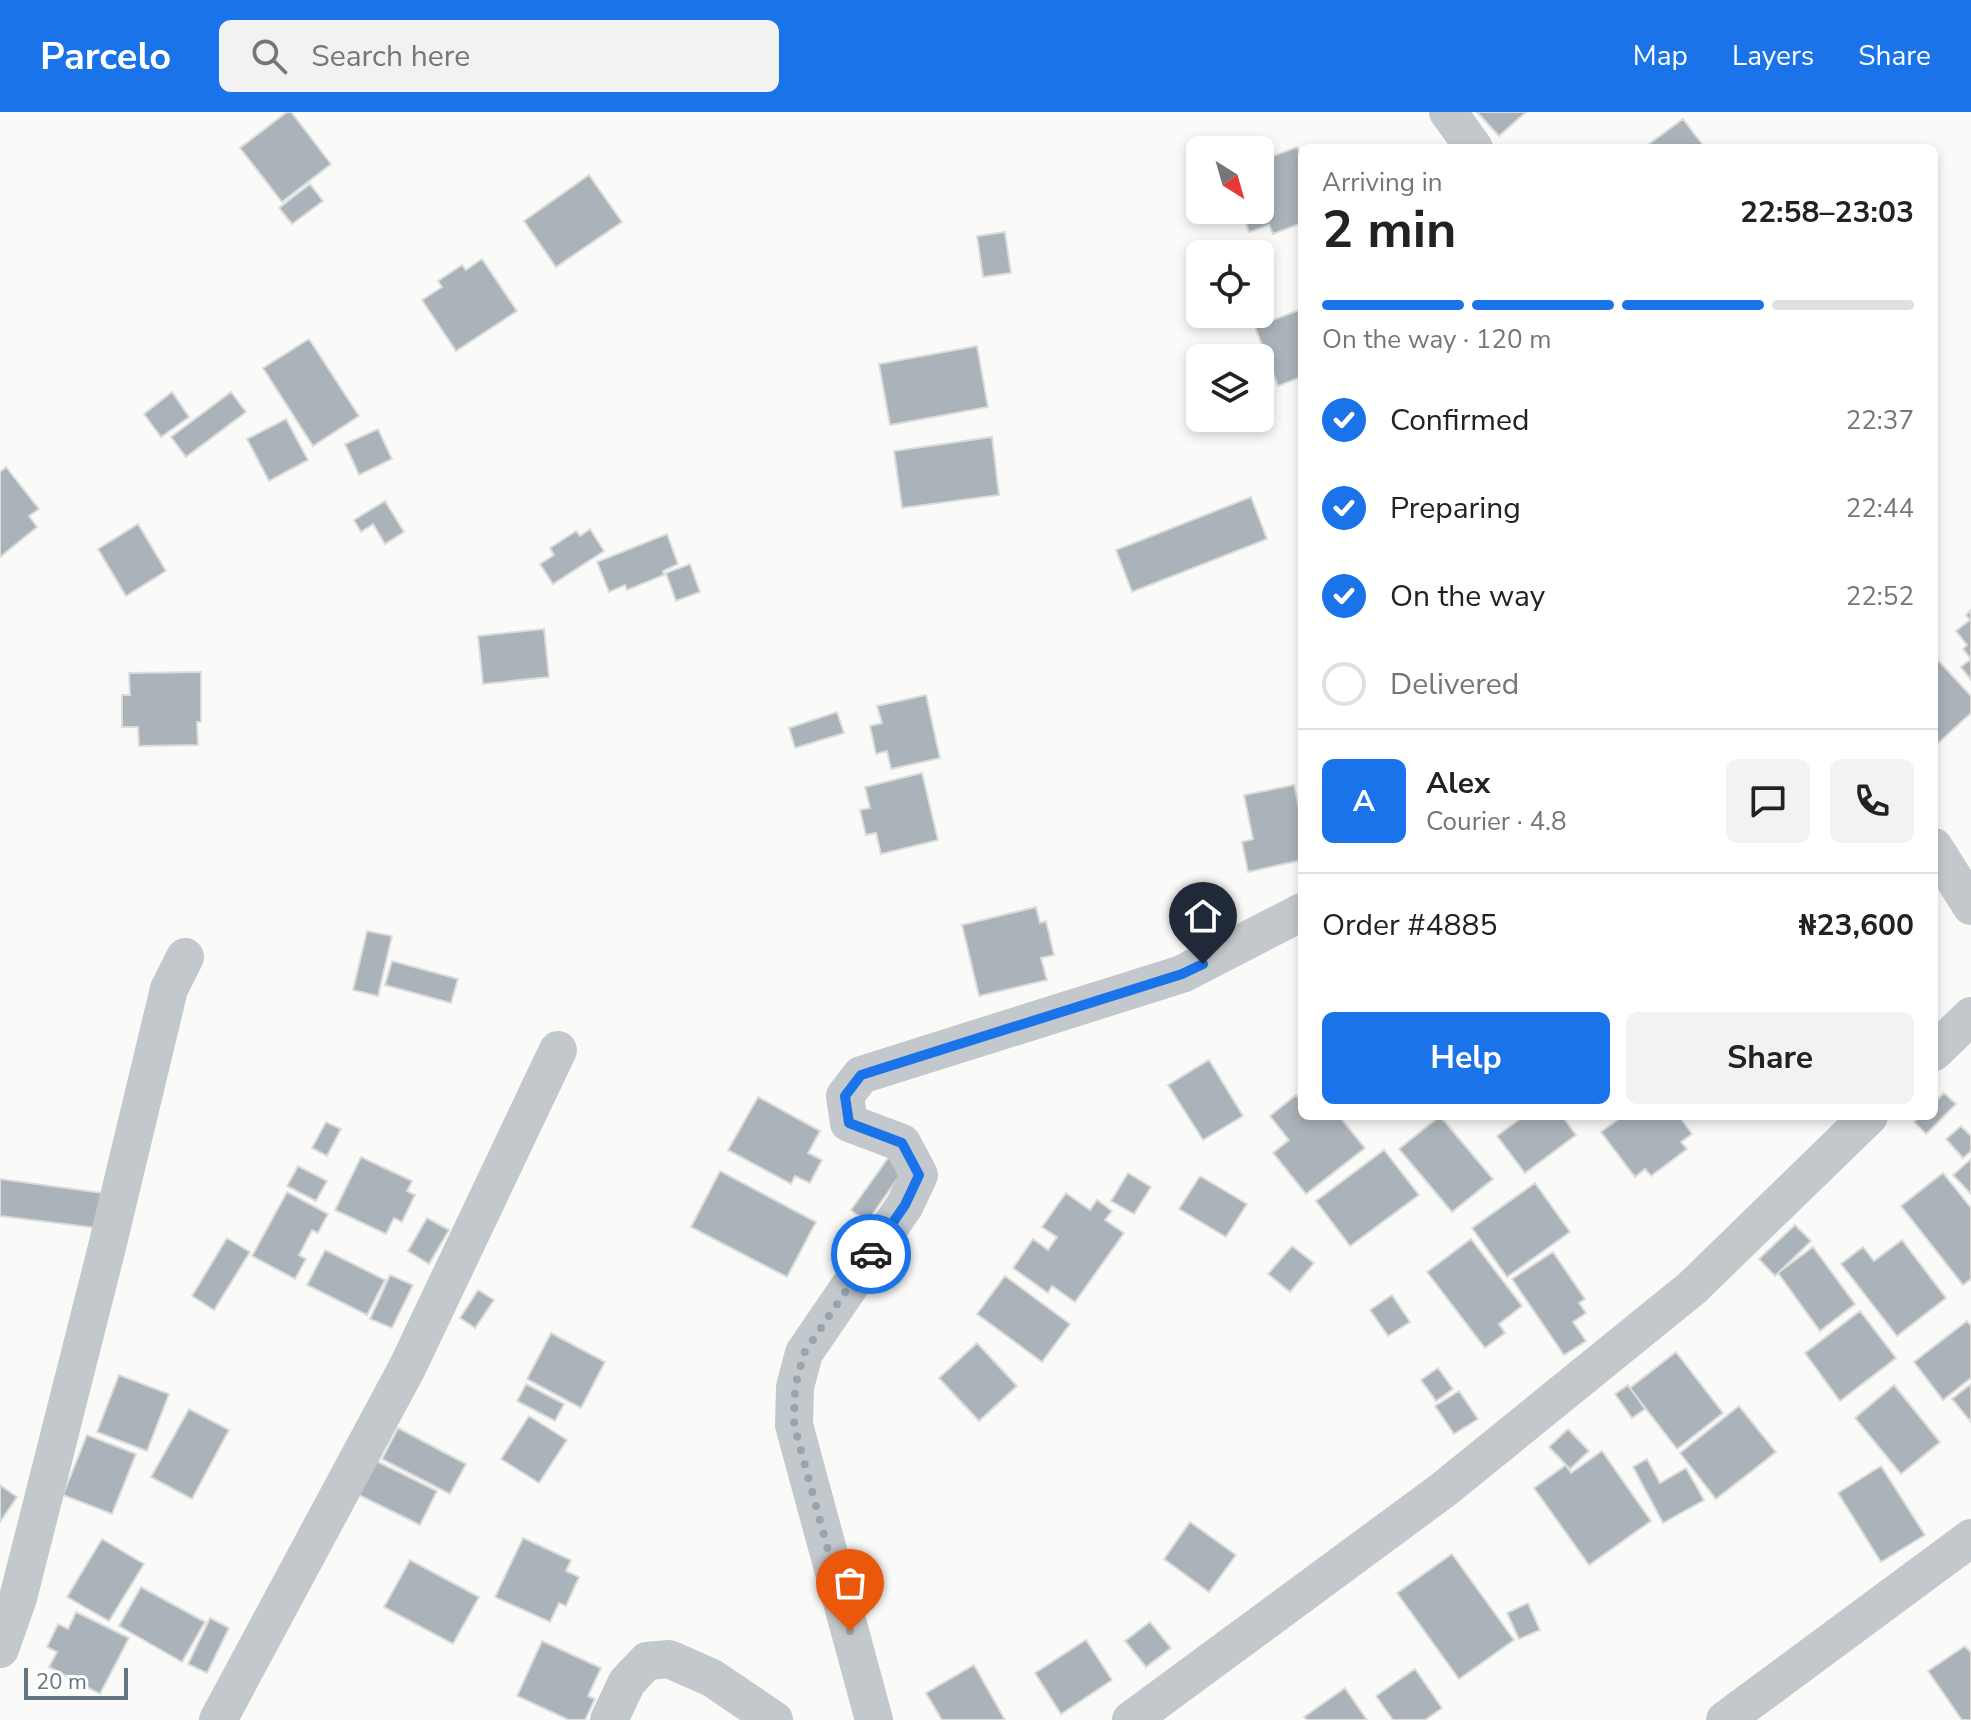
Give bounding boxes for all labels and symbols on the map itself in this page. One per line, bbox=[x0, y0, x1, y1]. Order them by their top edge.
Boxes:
north arrow bbox=[1186, 136, 1274, 224]
pin bbox=[1169, 882, 1237, 964]
courier bbox=[831, 1214, 911, 1294]
pin bbox=[816, 1549, 884, 1631]
scale bar bbox=[24, 1664, 128, 1700]

